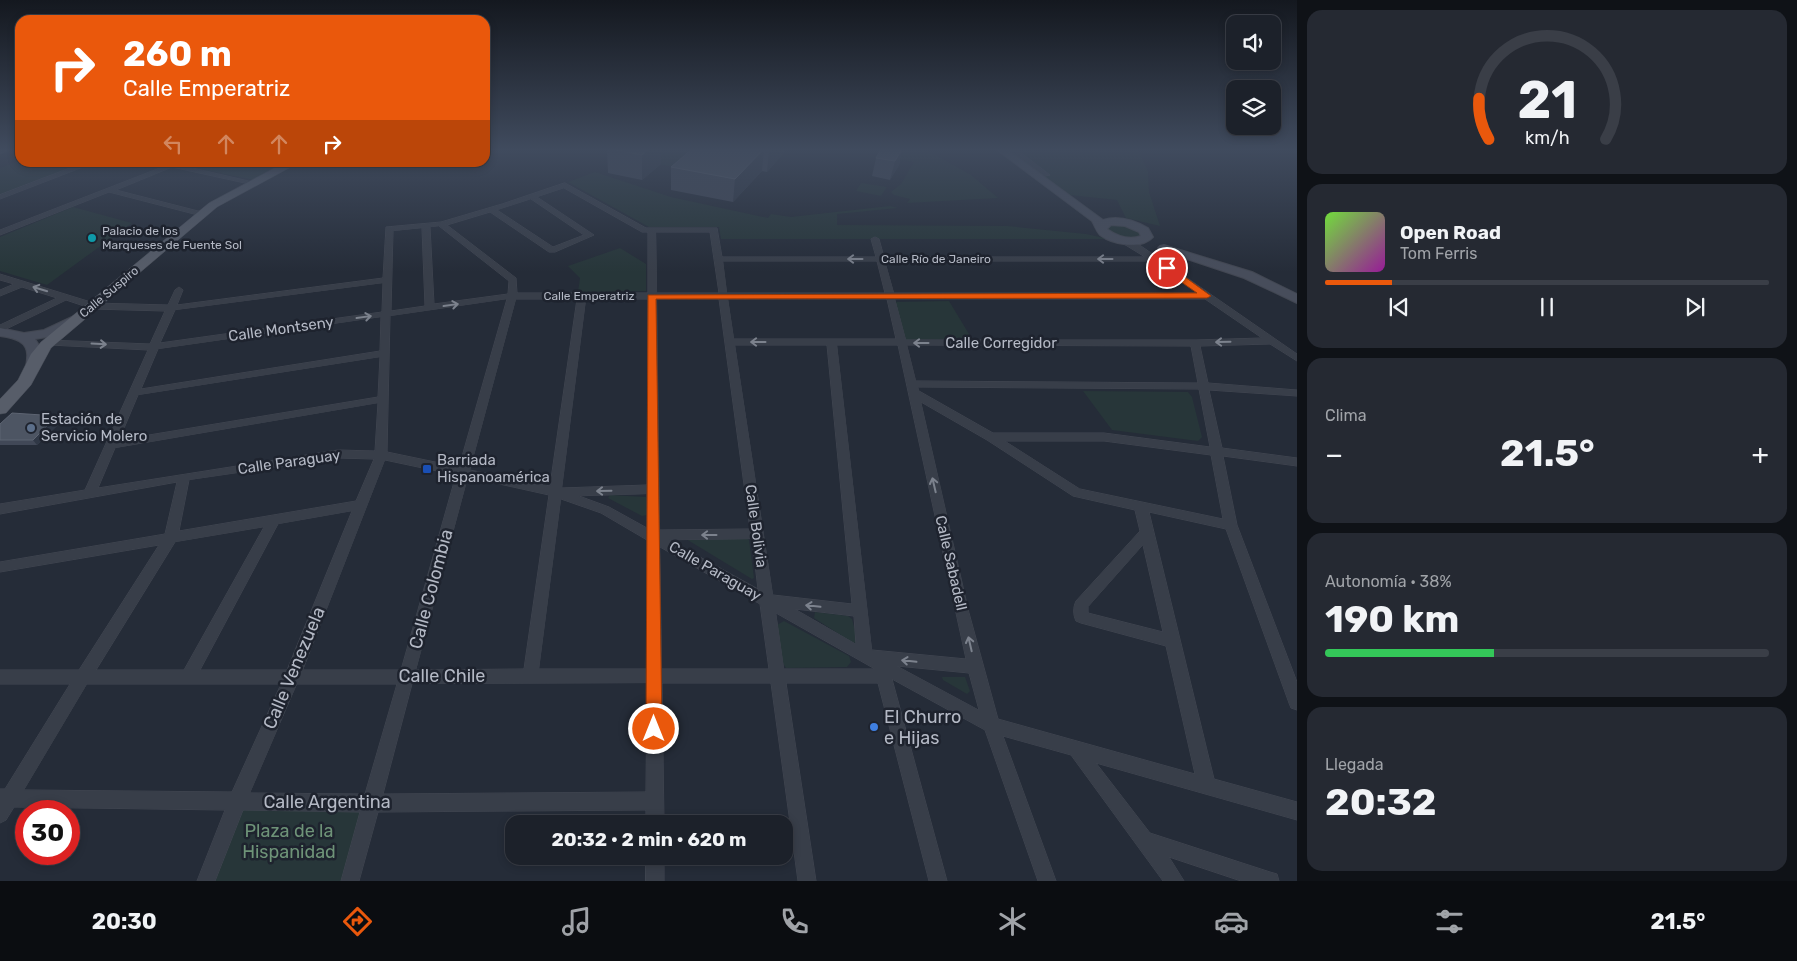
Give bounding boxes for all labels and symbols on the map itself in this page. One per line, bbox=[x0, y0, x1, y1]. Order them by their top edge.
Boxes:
place label: Palacio de los Marqueses de Fuente Sol bbox=[102, 224, 242, 252]
marker: Palacio de los Marqueses de Fuente Sol bbox=[86, 232, 98, 244]
pin bbox=[1146, 247, 1188, 289]
street label: Calle Río de Janeiro bbox=[881, 252, 991, 266]
one-way arrow bbox=[847, 254, 864, 264]
one-way arrow bbox=[1097, 254, 1114, 264]
street label: Calle Suspiro bbox=[77, 263, 141, 321]
one-way arrow bbox=[32, 284, 48, 294]
street label: Calle Emperatriz bbox=[543, 289, 635, 303]
one-way arrow bbox=[442, 300, 458, 310]
one-way arrow bbox=[356, 312, 372, 322]
street label: Calle Montseny bbox=[227, 313, 335, 345]
street label: Calle Corregidor bbox=[945, 334, 1057, 352]
one-way arrow bbox=[750, 337, 766, 347]
one-way arrow bbox=[913, 338, 929, 348]
one-way arrow bbox=[1215, 338, 1231, 347]
one-way arrow bbox=[90, 340, 106, 349]
place label: Estación de Servicio Molero bbox=[41, 410, 147, 445]
marker: Estación de Servicio Molero bbox=[25, 422, 37, 434]
street label: Calle Paraguay bbox=[236, 446, 342, 478]
place label: Barriada Hispanoamérica bbox=[437, 451, 550, 486]
marker: Barriada Hispanoamérica bbox=[421, 463, 433, 475]
one-way arrow bbox=[928, 478, 938, 494]
street label: Calle Bolivia bbox=[741, 483, 771, 569]
one-way arrow bbox=[596, 486, 612, 495]
street label: Calle Sabadell bbox=[931, 514, 971, 612]
street label: Calle Colombia bbox=[404, 527, 458, 651]
one-way arrow bbox=[701, 530, 717, 539]
street label: Calle Paraguay bbox=[666, 537, 764, 605]
one-way arrow bbox=[806, 601, 822, 611]
street label: Calle Venezuela bbox=[258, 603, 330, 733]
one-way arrow bbox=[964, 636, 974, 652]
one-way arrow bbox=[901, 656, 917, 666]
street label: Calle Chile bbox=[399, 665, 485, 687]
position arrow bbox=[627, 702, 679, 754]
place label: El Churro e Hijas bbox=[884, 706, 961, 749]
marker: El Churro e Hijas bbox=[868, 721, 880, 733]
street label: Calle Argentina bbox=[263, 791, 391, 813]
speed limit sign: 30 bbox=[15, 800, 80, 865]
park label: Plaza de la Hispanidad bbox=[242, 820, 336, 863]

